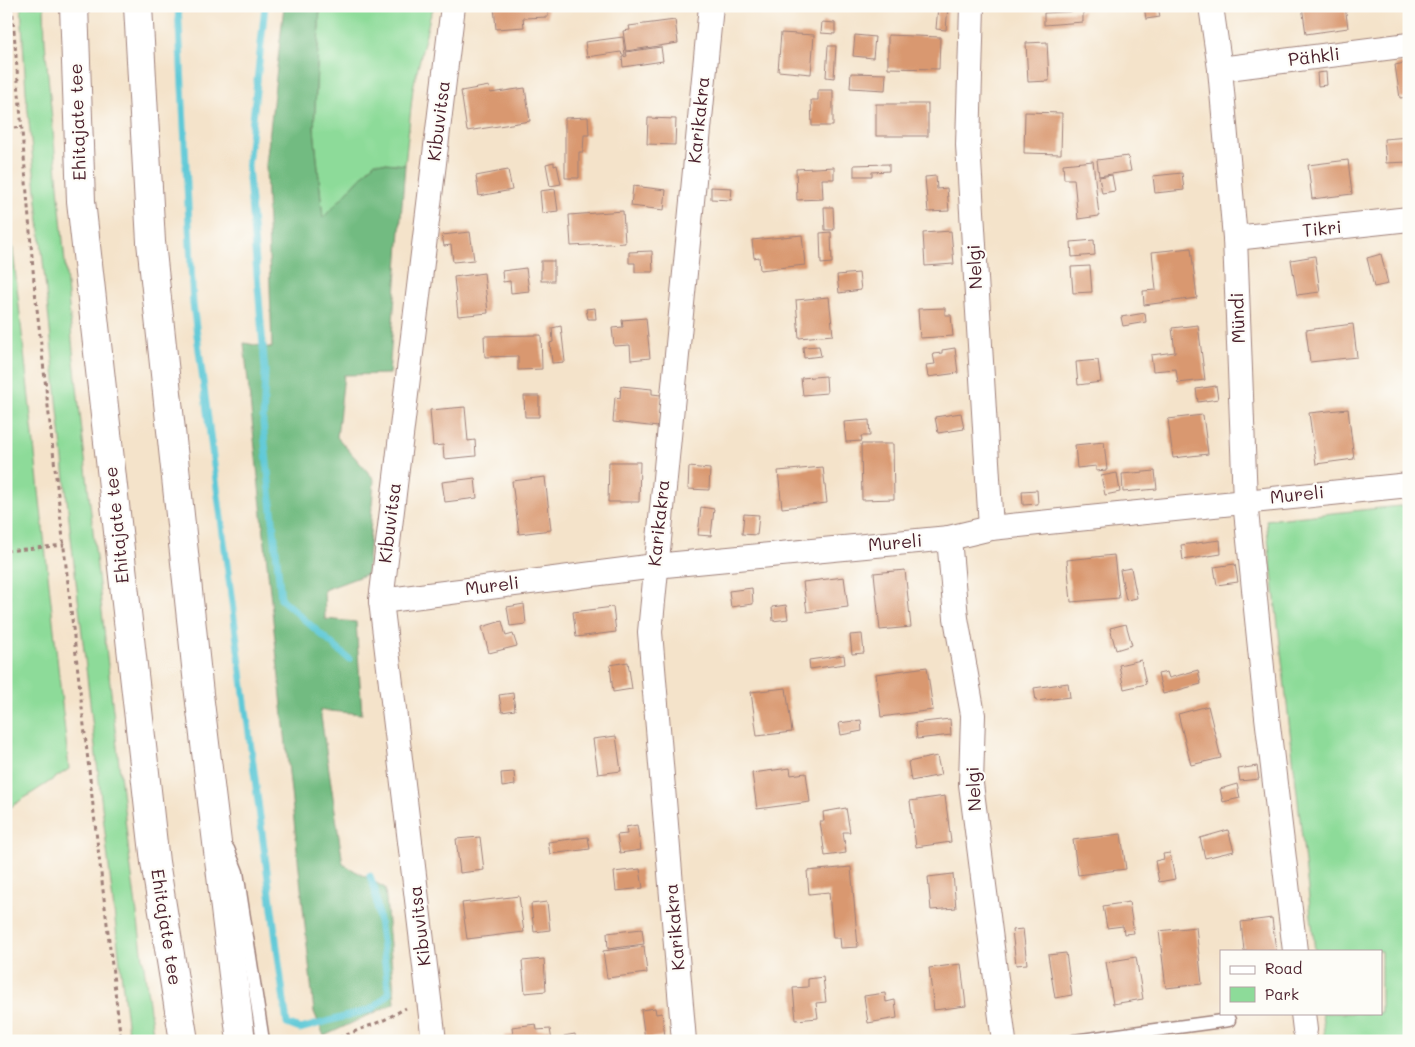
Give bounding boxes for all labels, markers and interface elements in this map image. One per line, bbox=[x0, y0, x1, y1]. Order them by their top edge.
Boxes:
street label: Pähkli bbox=[1287, 41, 1341, 71]
street label: Ehitajate tee bbox=[63, 63, 91, 181]
street label: Karikakra bbox=[682, 75, 715, 165]
street label: Kibuvitsa bbox=[421, 79, 455, 162]
street label: Tikri bbox=[1301, 214, 1343, 242]
street label: Nelgi bbox=[961, 244, 987, 290]
street label: Mündi bbox=[1224, 292, 1250, 344]
street label: Ehitajate tee bbox=[98, 465, 134, 585]
street label: Karikakra bbox=[642, 478, 675, 568]
street label: Mureli bbox=[1269, 479, 1325, 509]
street label: Kibuvitsa bbox=[372, 481, 406, 564]
street label: Mureli bbox=[867, 528, 923, 556]
street label: Mureli bbox=[463, 570, 520, 600]
street label: Nelgi bbox=[960, 766, 986, 812]
street label: Ehitajate tee bbox=[146, 867, 188, 987]
street label: Karikakra bbox=[658, 883, 690, 972]
street label: Kibuvitsa bbox=[402, 885, 436, 968]
legend bbox=[1220, 950, 1382, 1014]
text: Road bbox=[1265, 958, 1302, 978]
text: Park bbox=[1265, 984, 1299, 1004]

